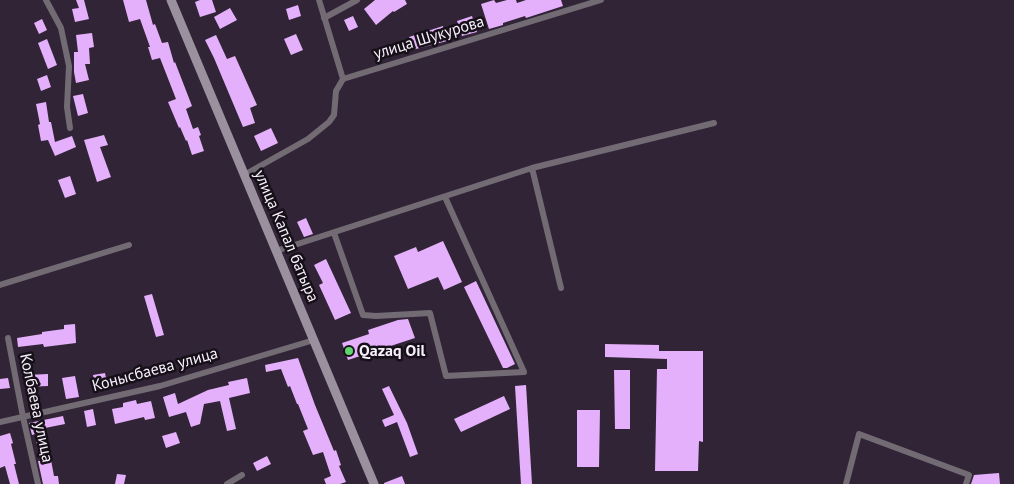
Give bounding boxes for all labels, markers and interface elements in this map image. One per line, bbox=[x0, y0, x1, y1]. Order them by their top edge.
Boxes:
street label: улица Шукурова bbox=[371, 12, 487, 64]
street label: улица Капал батыра bbox=[250, 167, 322, 305]
place label: Qazaq Oil bbox=[359, 341, 425, 361]
street label: Конысбаева улица bbox=[90, 344, 220, 396]
marker: Qazaq Oil bbox=[343, 345, 355, 357]
street label: Колбаева улица bbox=[15, 352, 57, 464]

